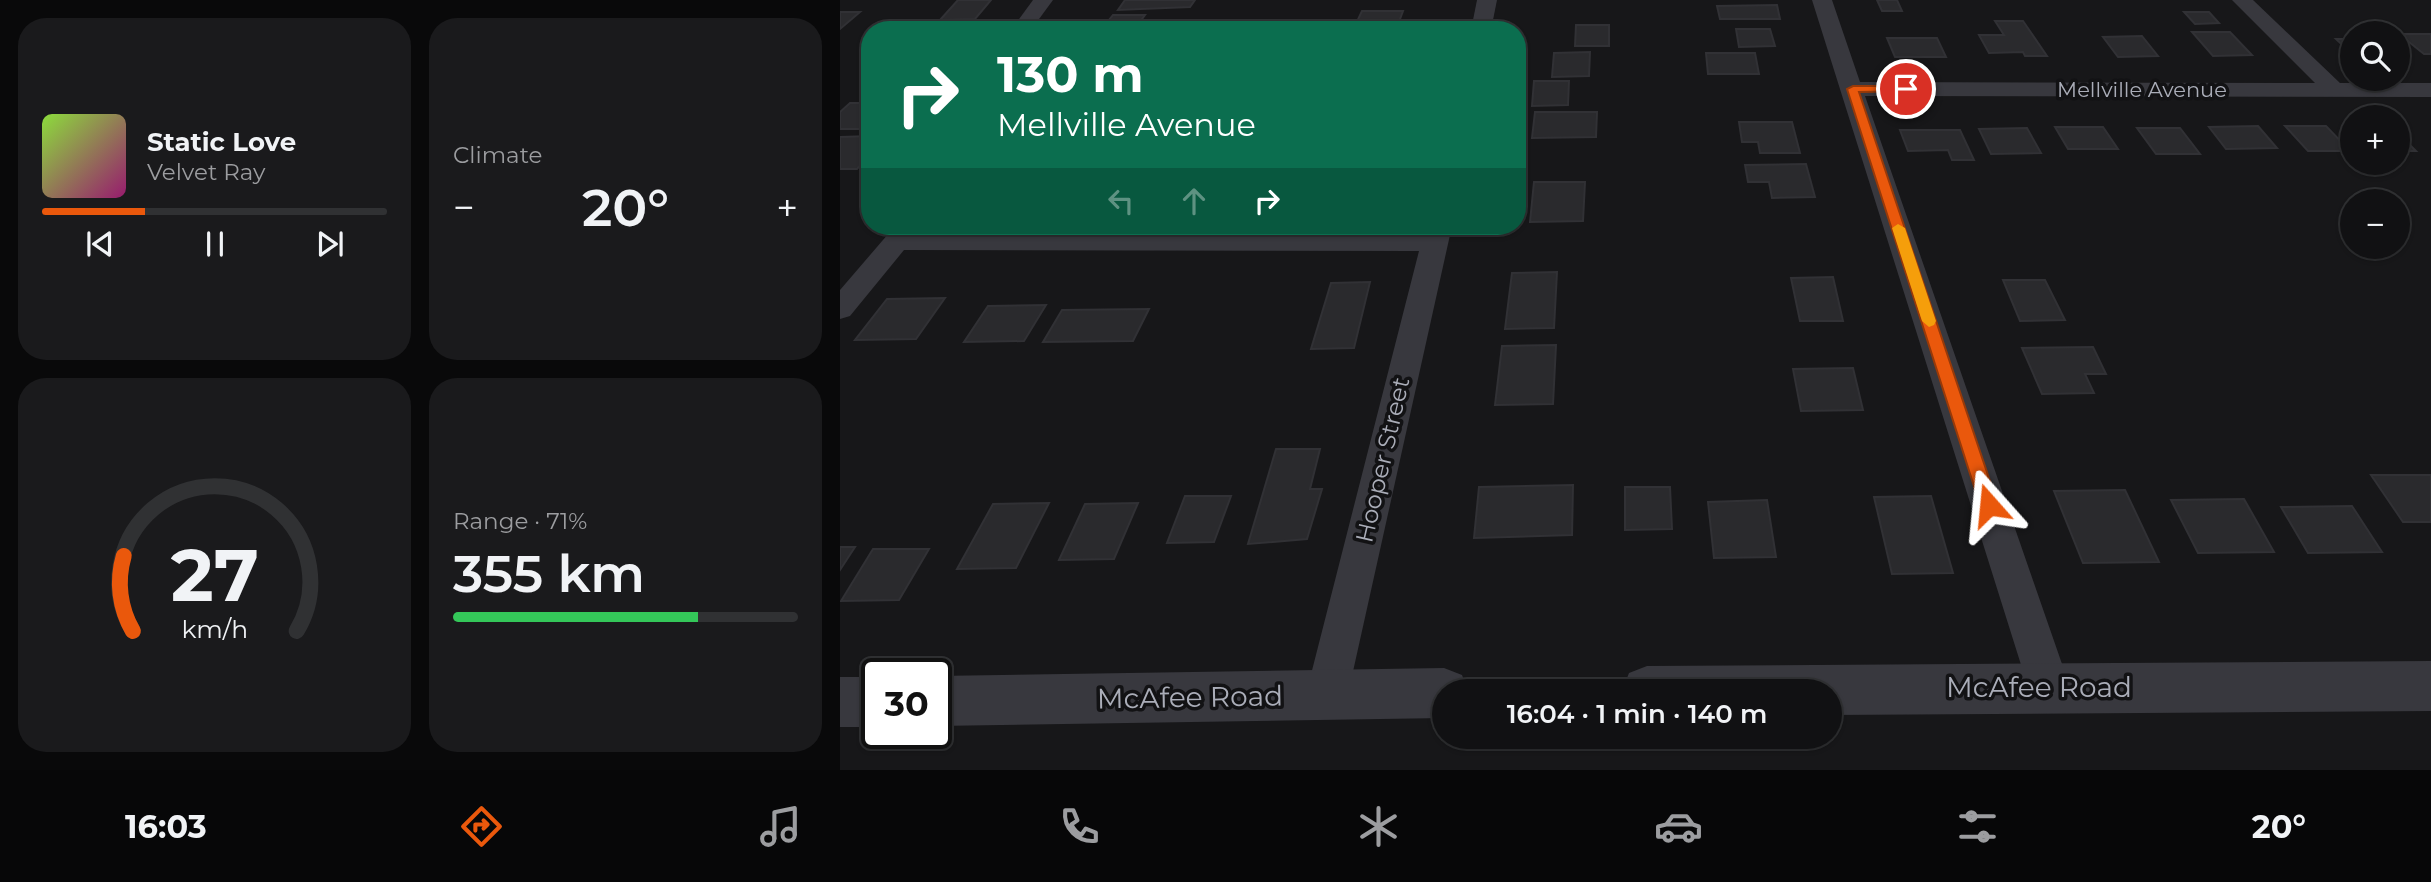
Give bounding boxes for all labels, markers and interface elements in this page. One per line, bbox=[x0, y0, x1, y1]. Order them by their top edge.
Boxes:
map controls bbox=[2340, 21, 2410, 259]
button: search bbox=[2340, 21, 2410, 91]
text: 130 m bbox=[997, 45, 1144, 104]
icon: right bbox=[882, 49, 973, 140]
pin bbox=[1876, 59, 1936, 119]
icon: arrive bbox=[1887, 70, 1925, 108]
street label: Mellville Avenue bbox=[2057, 77, 2227, 102]
text: Mellville Avenue bbox=[997, 105, 1256, 144]
button: + bbox=[2340, 105, 2410, 175]
text: Static Love bbox=[147, 126, 296, 158]
text: Climate bbox=[453, 141, 542, 169]
text: Velvet Ray bbox=[147, 158, 265, 186]
text: 20° bbox=[582, 176, 669, 239]
icon: left bbox=[1102, 182, 1140, 220]
icon: ahead bbox=[1175, 182, 1213, 220]
icon: right bbox=[1248, 182, 1286, 220]
text: − bbox=[453, 184, 475, 231]
text: + bbox=[776, 184, 798, 231]
button: − bbox=[2340, 189, 2410, 259]
icon: previous bbox=[81, 225, 119, 263]
icon: pause bbox=[196, 225, 234, 263]
icon: next bbox=[311, 225, 349, 263]
street label: Hooper Street bbox=[1349, 374, 1416, 545]
position arrow bbox=[1952, 468, 2026, 542]
text: Range · 71% bbox=[453, 507, 587, 535]
text: 27 bbox=[170, 531, 259, 619]
text: 355 km bbox=[453, 542, 645, 605]
text: km/h bbox=[181, 614, 248, 644]
speed limit sign: 30 bbox=[861, 658, 952, 749]
street label: McAfee Road bbox=[1946, 670, 2132, 704]
street label: McAfee Road bbox=[1097, 678, 1283, 716]
text: 16:04 · 1 min · 140 m bbox=[1507, 698, 1767, 730]
icon: directions bbox=[457, 802, 506, 851]
icon: music bbox=[756, 802, 805, 851]
icon: phone bbox=[1055, 802, 1104, 851]
icon: climate bbox=[1354, 802, 1403, 851]
icon: car bbox=[1654, 802, 1703, 851]
icon: filters bbox=[1953, 802, 2002, 851]
text: 16:03 bbox=[125, 807, 207, 846]
text: 20° bbox=[2252, 807, 2306, 846]

